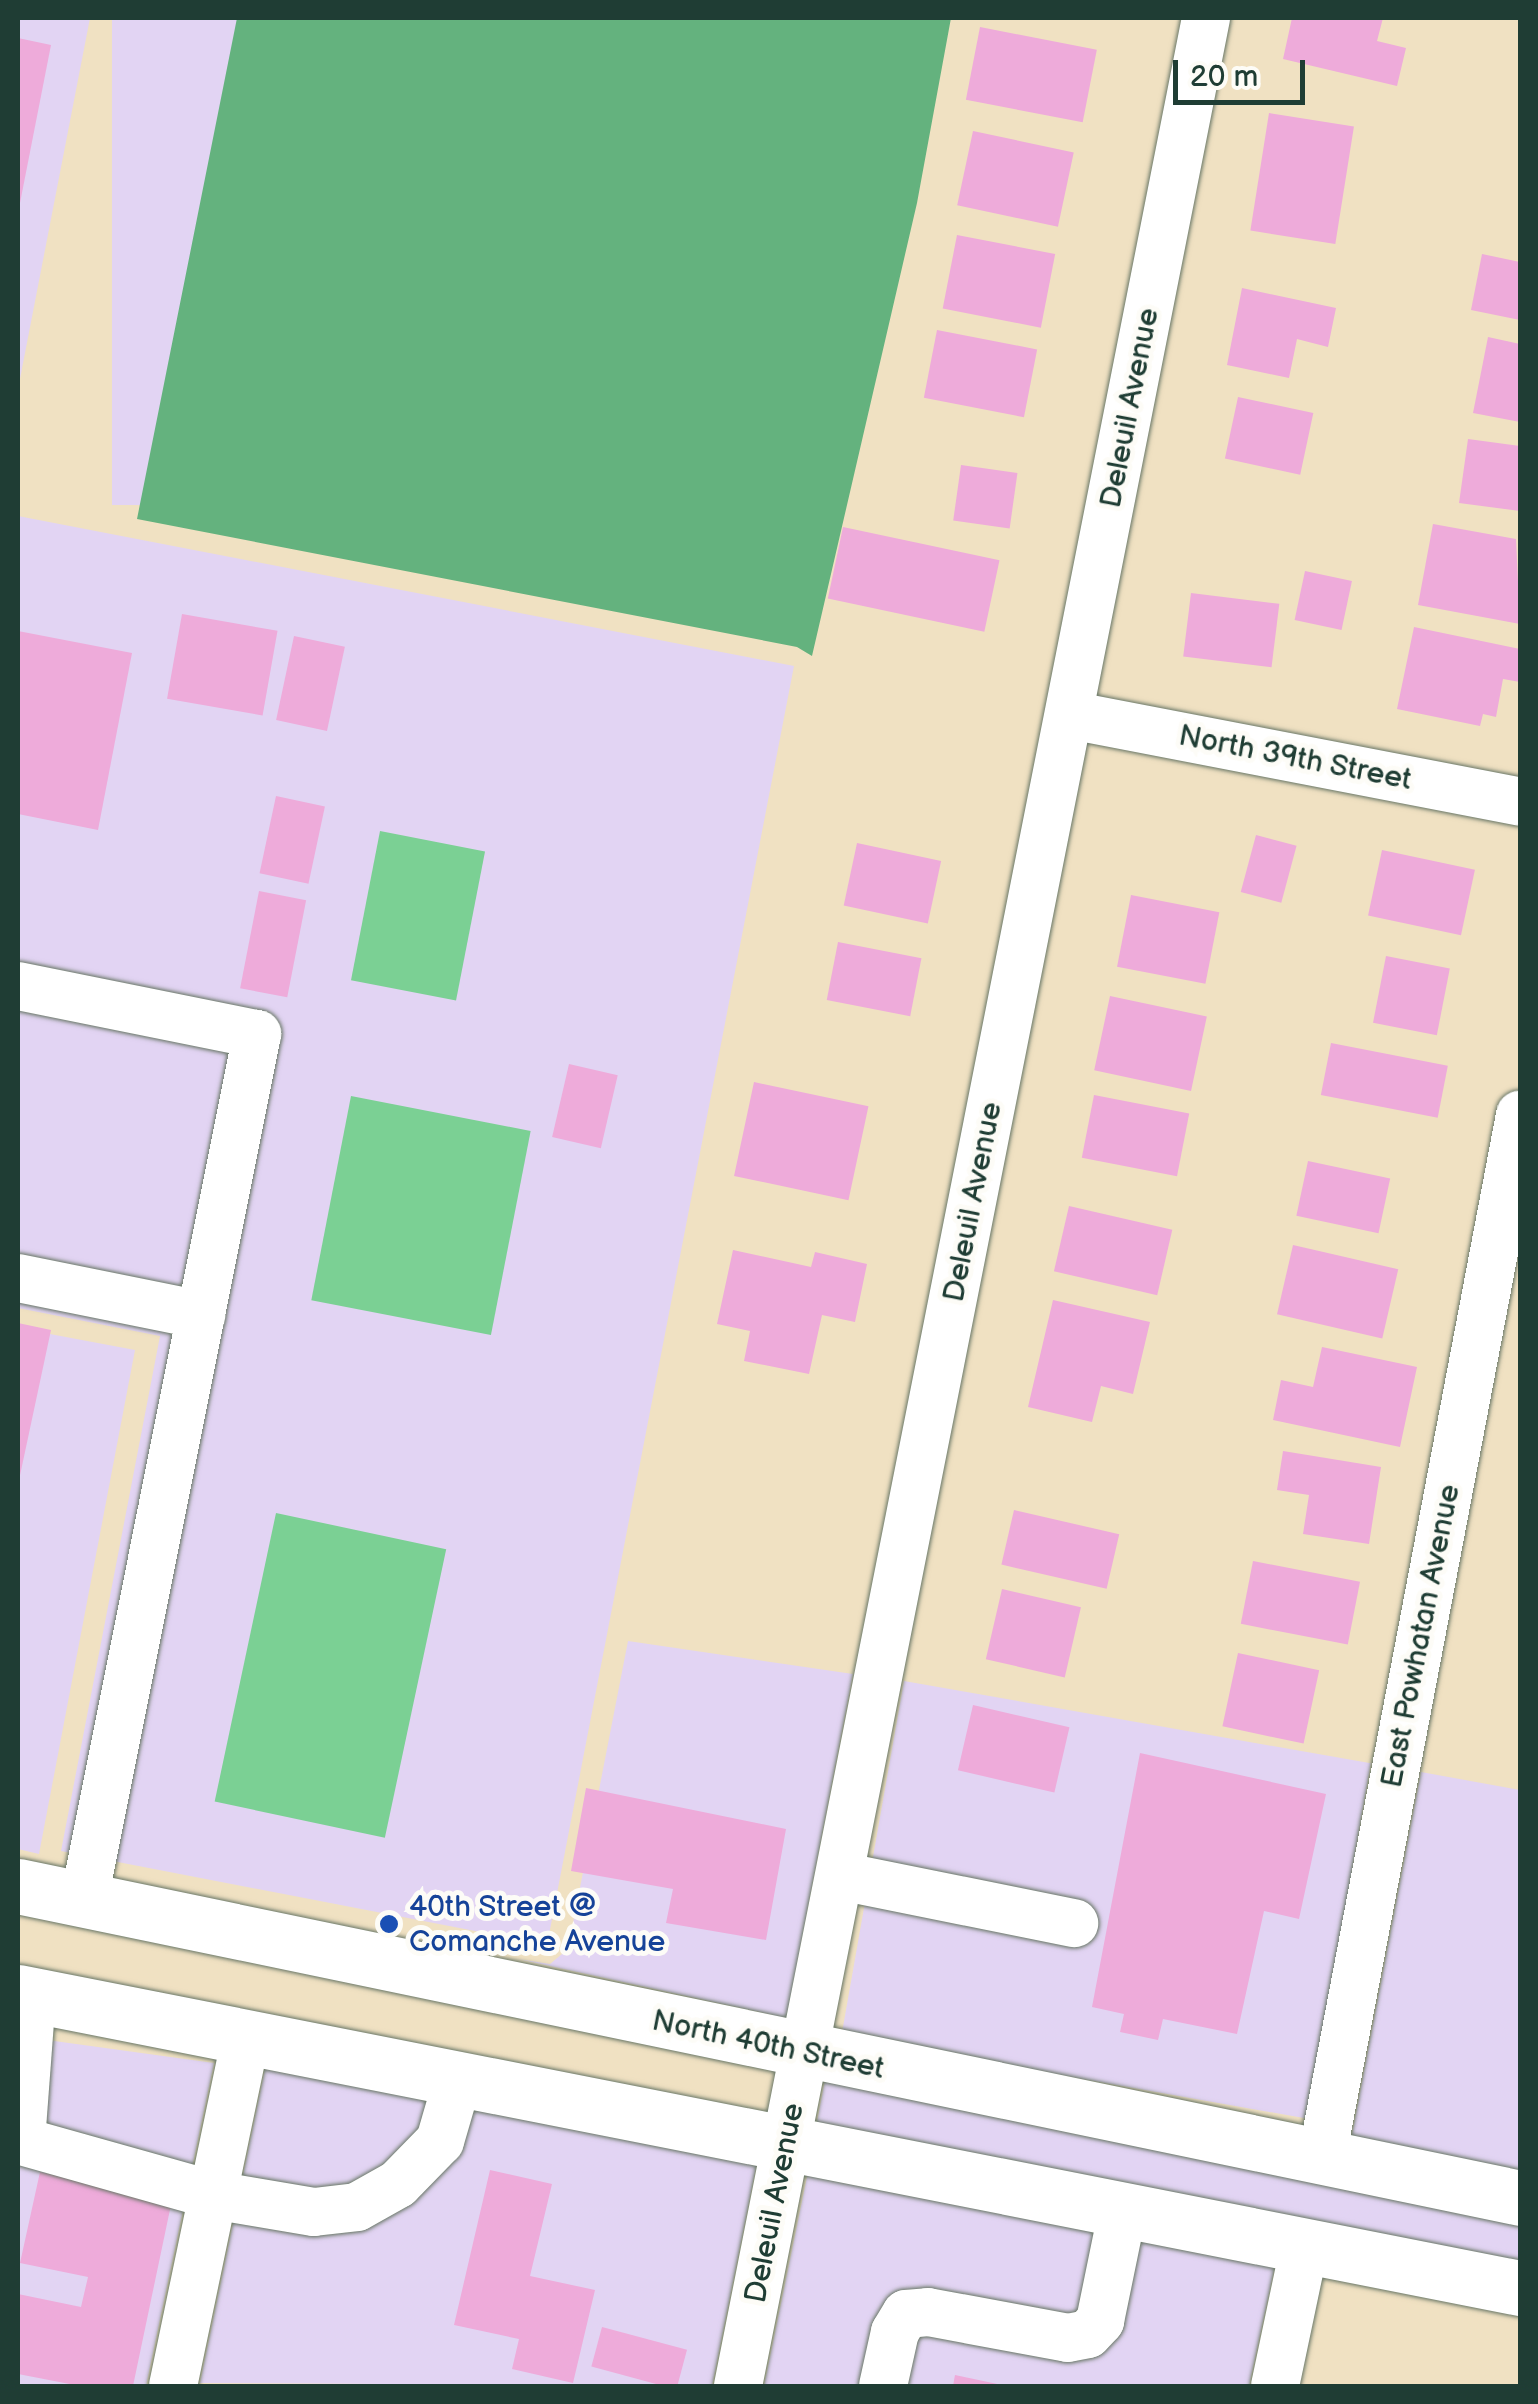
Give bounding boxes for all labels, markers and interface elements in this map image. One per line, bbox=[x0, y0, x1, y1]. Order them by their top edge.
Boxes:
scale bar bbox=[1178, 40, 1310, 102]
text: 20 m bbox=[1190, 59, 1258, 95]
street label: Deleuil Avenue bbox=[1093, 305, 1167, 511]
street label: North 39th Street bbox=[1175, 718, 1415, 798]
street label: Deleuil Avenue bbox=[936, 1099, 1010, 1305]
street label: East Powhatan Avenue bbox=[1374, 1481, 1468, 1791]
place label: 40th Street @ Comanche Avenue bbox=[409, 1889, 665, 1960]
marker: 40th Street @ Comanche Avenue bbox=[378, 1913, 400, 1935]
street label: North 40th Street bbox=[648, 2003, 888, 2087]
street label: Deleuil Avenue bbox=[738, 2100, 812, 2306]

